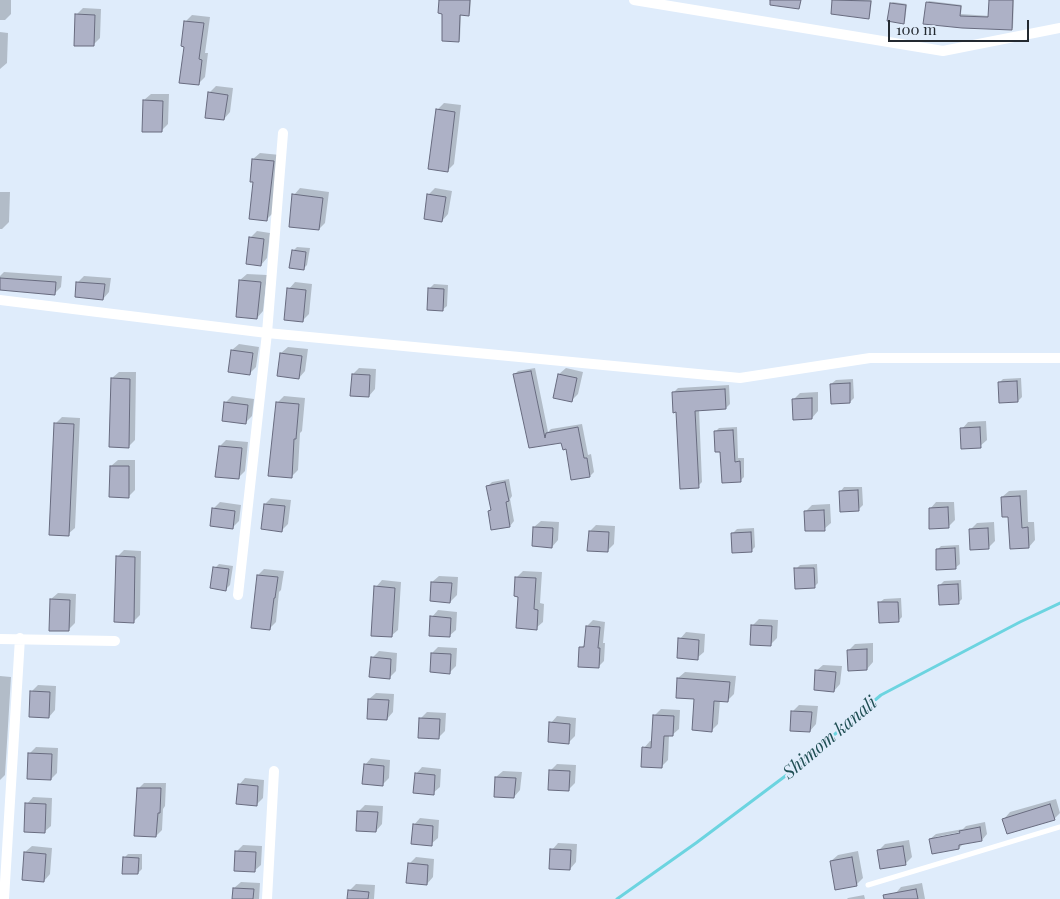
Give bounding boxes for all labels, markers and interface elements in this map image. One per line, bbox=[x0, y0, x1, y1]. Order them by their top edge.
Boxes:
scale bar bbox=[890, 10, 1031, 42]
text: 100 m bbox=[896, 19, 937, 39]
water label: Shimom kanali bbox=[778, 692, 882, 784]

